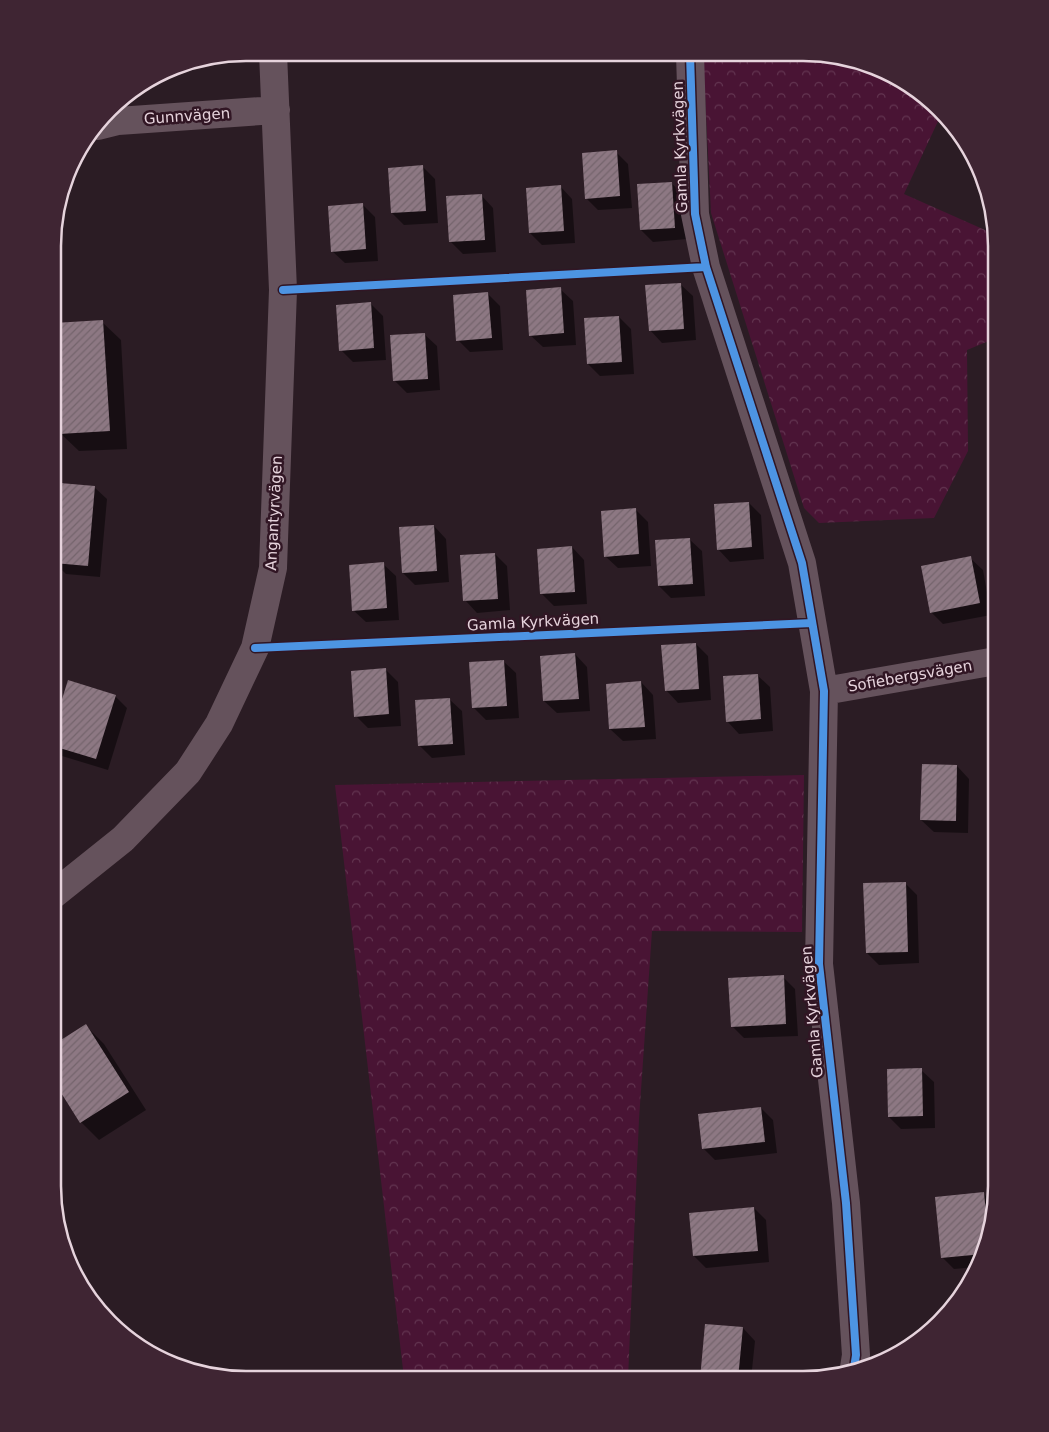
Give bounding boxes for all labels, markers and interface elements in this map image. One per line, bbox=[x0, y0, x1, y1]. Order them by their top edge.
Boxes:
street label: Gamla Kyrkvägen bbox=[669, 81, 691, 213]
street label: Gunnvägen bbox=[143, 104, 231, 128]
street label: Angantyrvägen bbox=[262, 455, 286, 571]
street label: Gamla Kyrkvägen bbox=[466, 610, 600, 634]
street label: Sofiebergsvägen bbox=[847, 656, 973, 696]
street label: Gamla Kyrkvägen bbox=[797, 945, 827, 1079]

